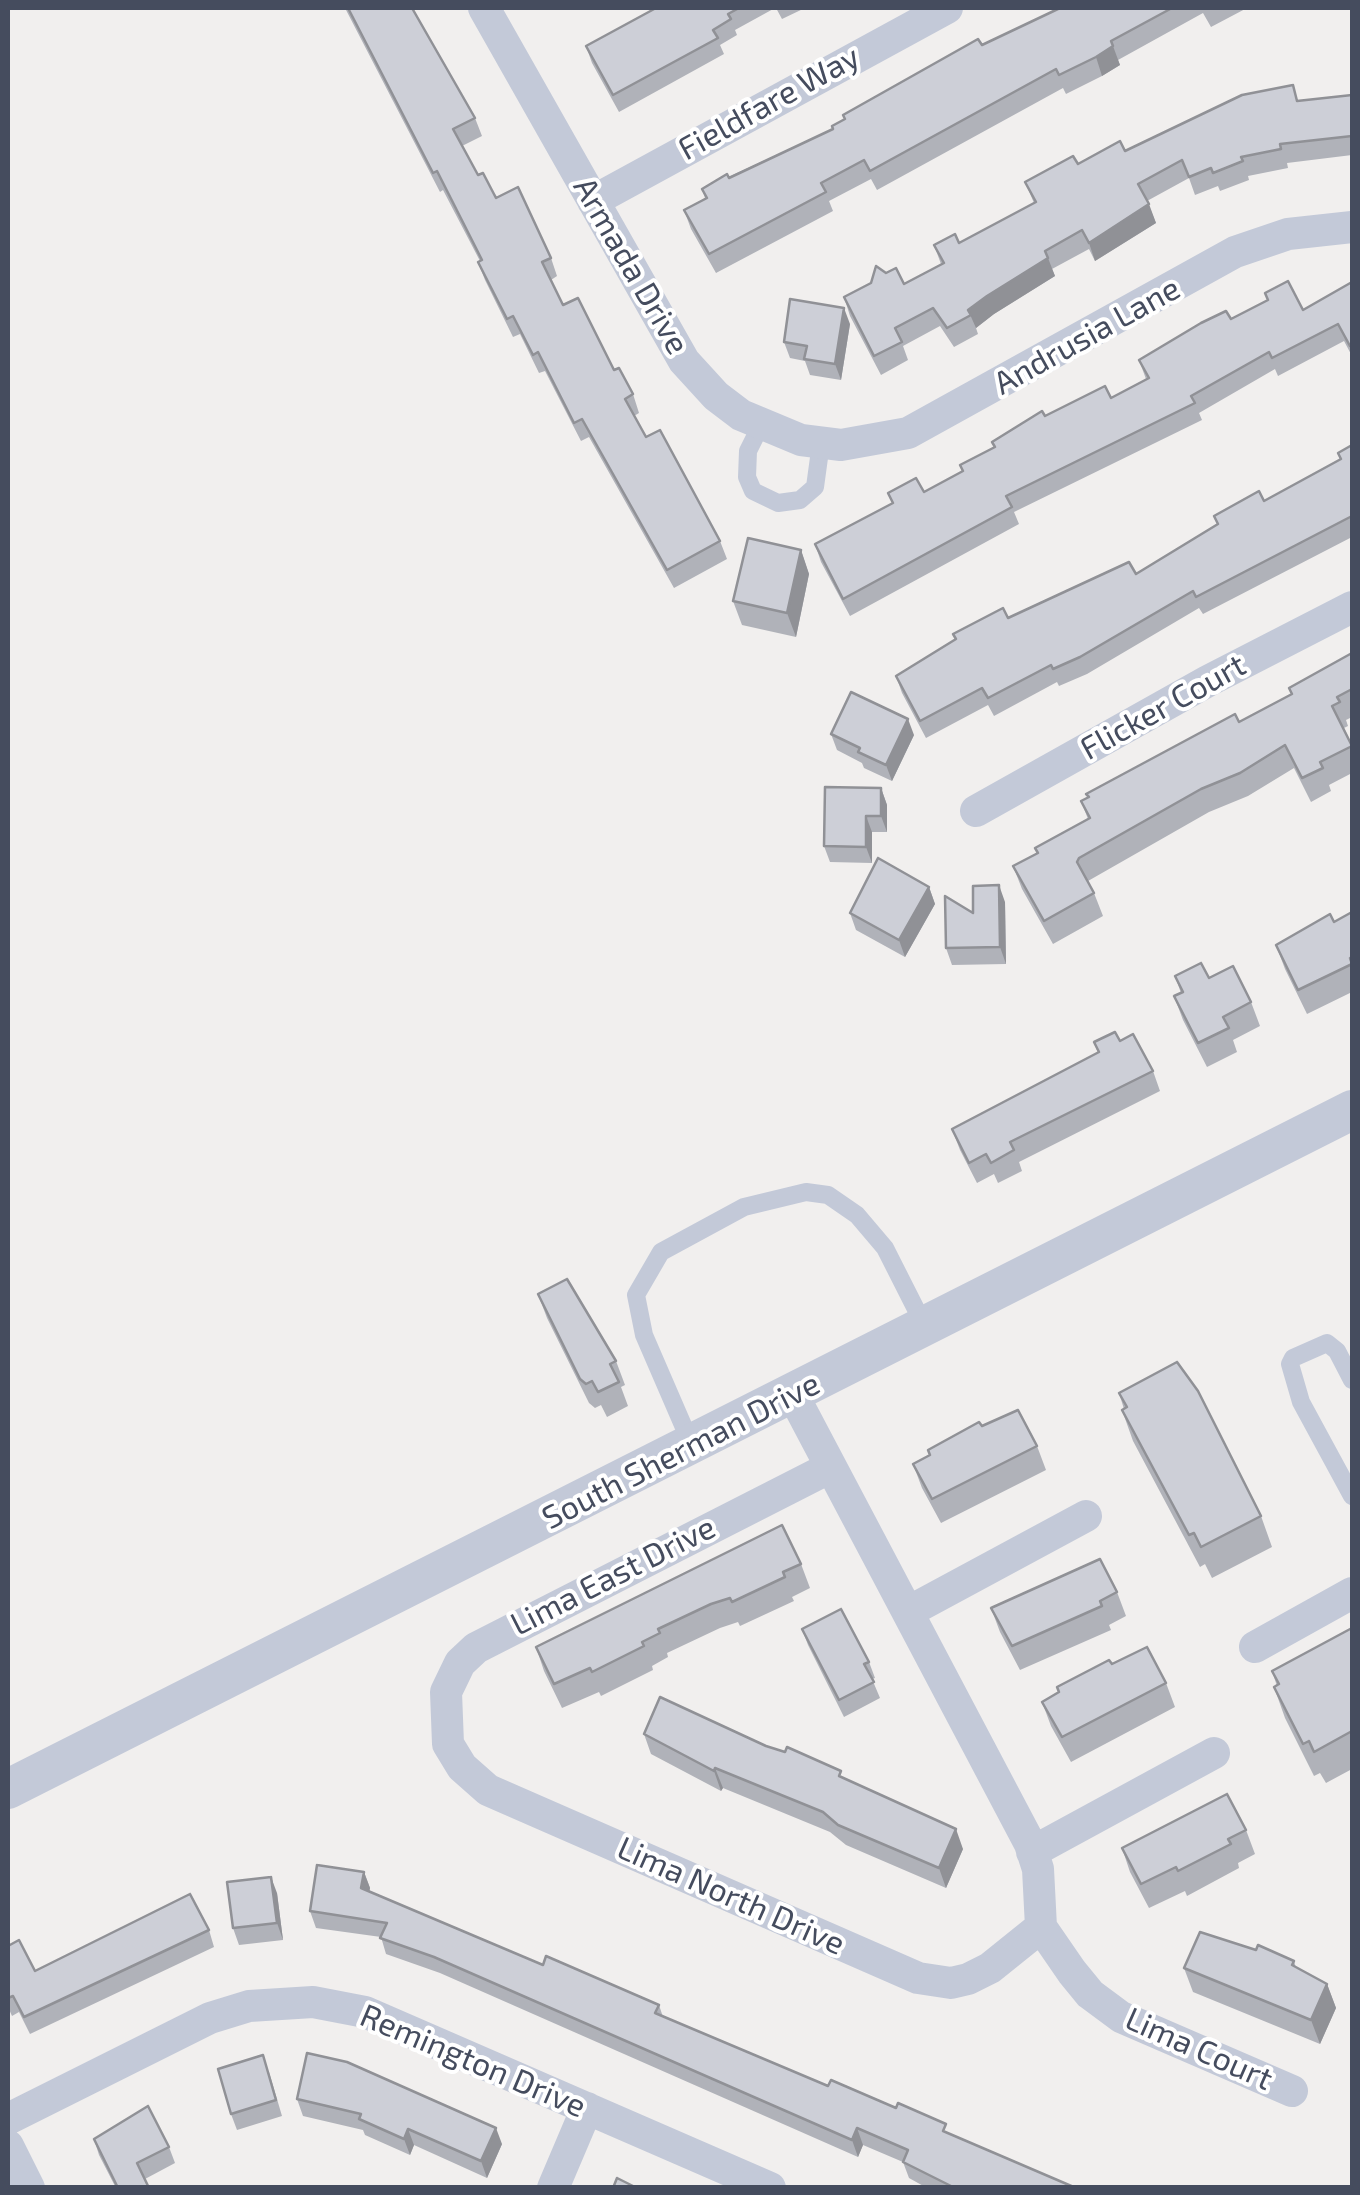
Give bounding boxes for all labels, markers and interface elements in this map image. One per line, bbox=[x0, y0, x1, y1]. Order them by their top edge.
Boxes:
street label: Fieldfare Way bbox=[672, 37, 866, 169]
street label: Armada Drive bbox=[565, 171, 697, 361]
street label: Andrusia Lane bbox=[987, 269, 1187, 403]
street label: Flicker Court bbox=[1074, 646, 1252, 768]
street label: South Sherman Drive bbox=[536, 1364, 826, 1538]
street label: Lima East Drive bbox=[504, 1508, 722, 1644]
street label: Lima North Drive bbox=[611, 1829, 851, 1963]
street label: Remington Drive bbox=[354, 1996, 592, 2126]
street label: Lima Court bbox=[1120, 2000, 1278, 2098]

